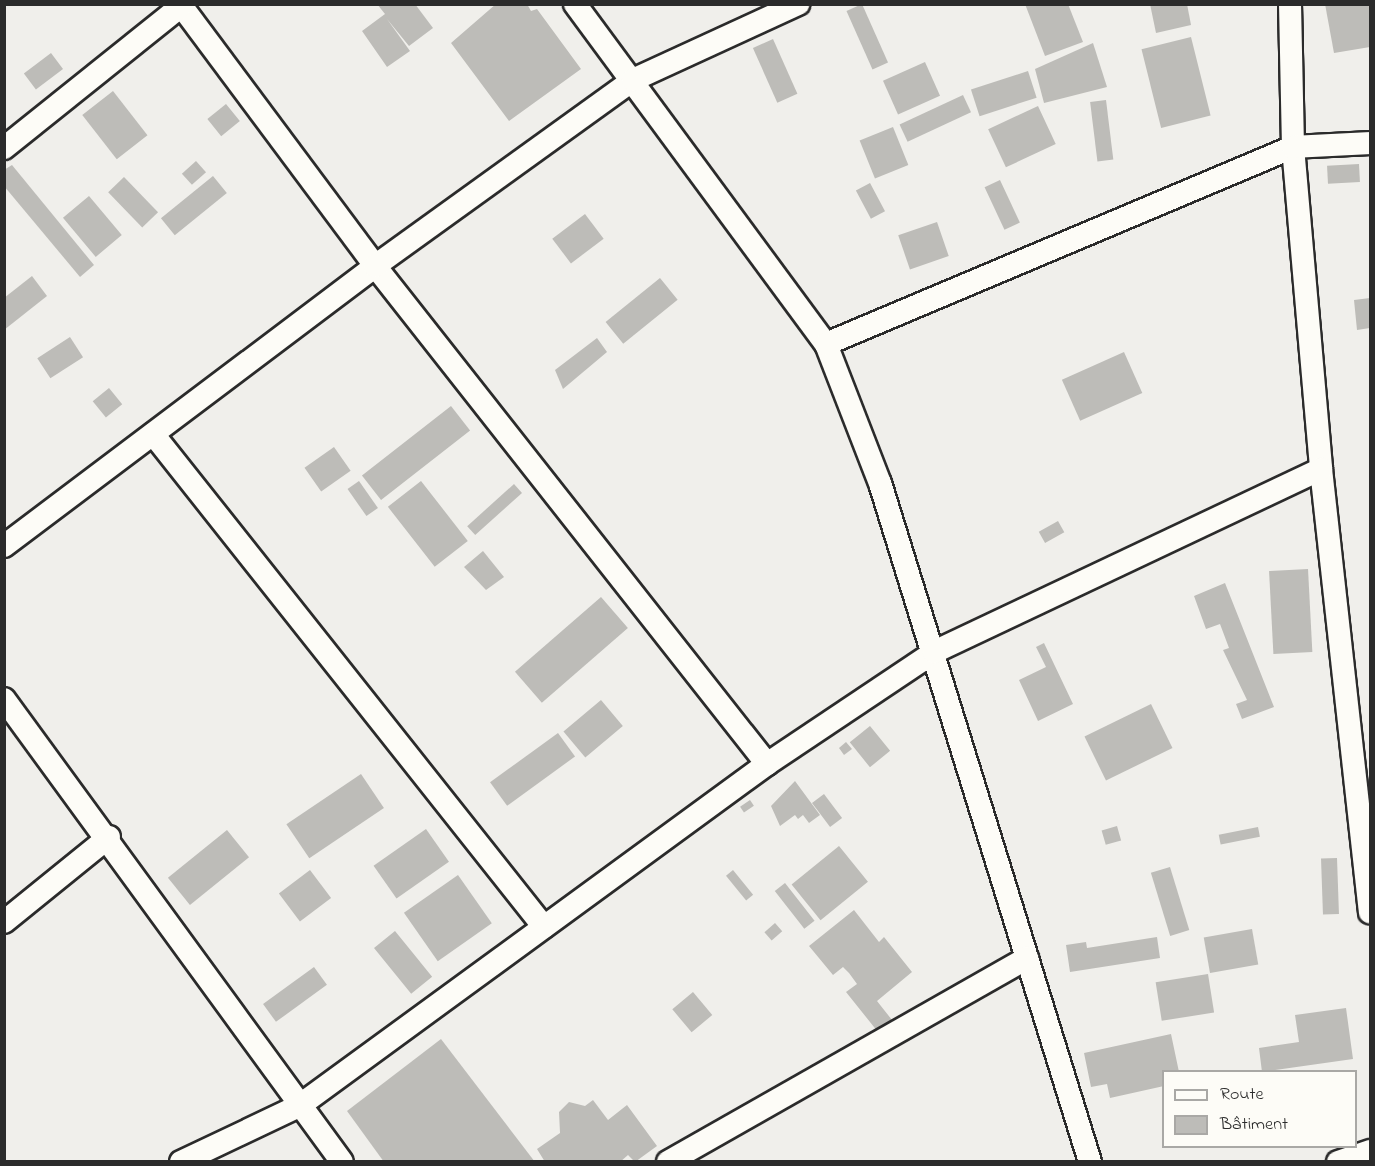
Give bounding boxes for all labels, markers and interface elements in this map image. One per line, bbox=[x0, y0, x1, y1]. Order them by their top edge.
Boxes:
legend bbox=[1162, 1070, 1357, 1148]
text: Route bbox=[1220, 1082, 1264, 1108]
text: Bâtiment bbox=[1220, 1112, 1288, 1138]

